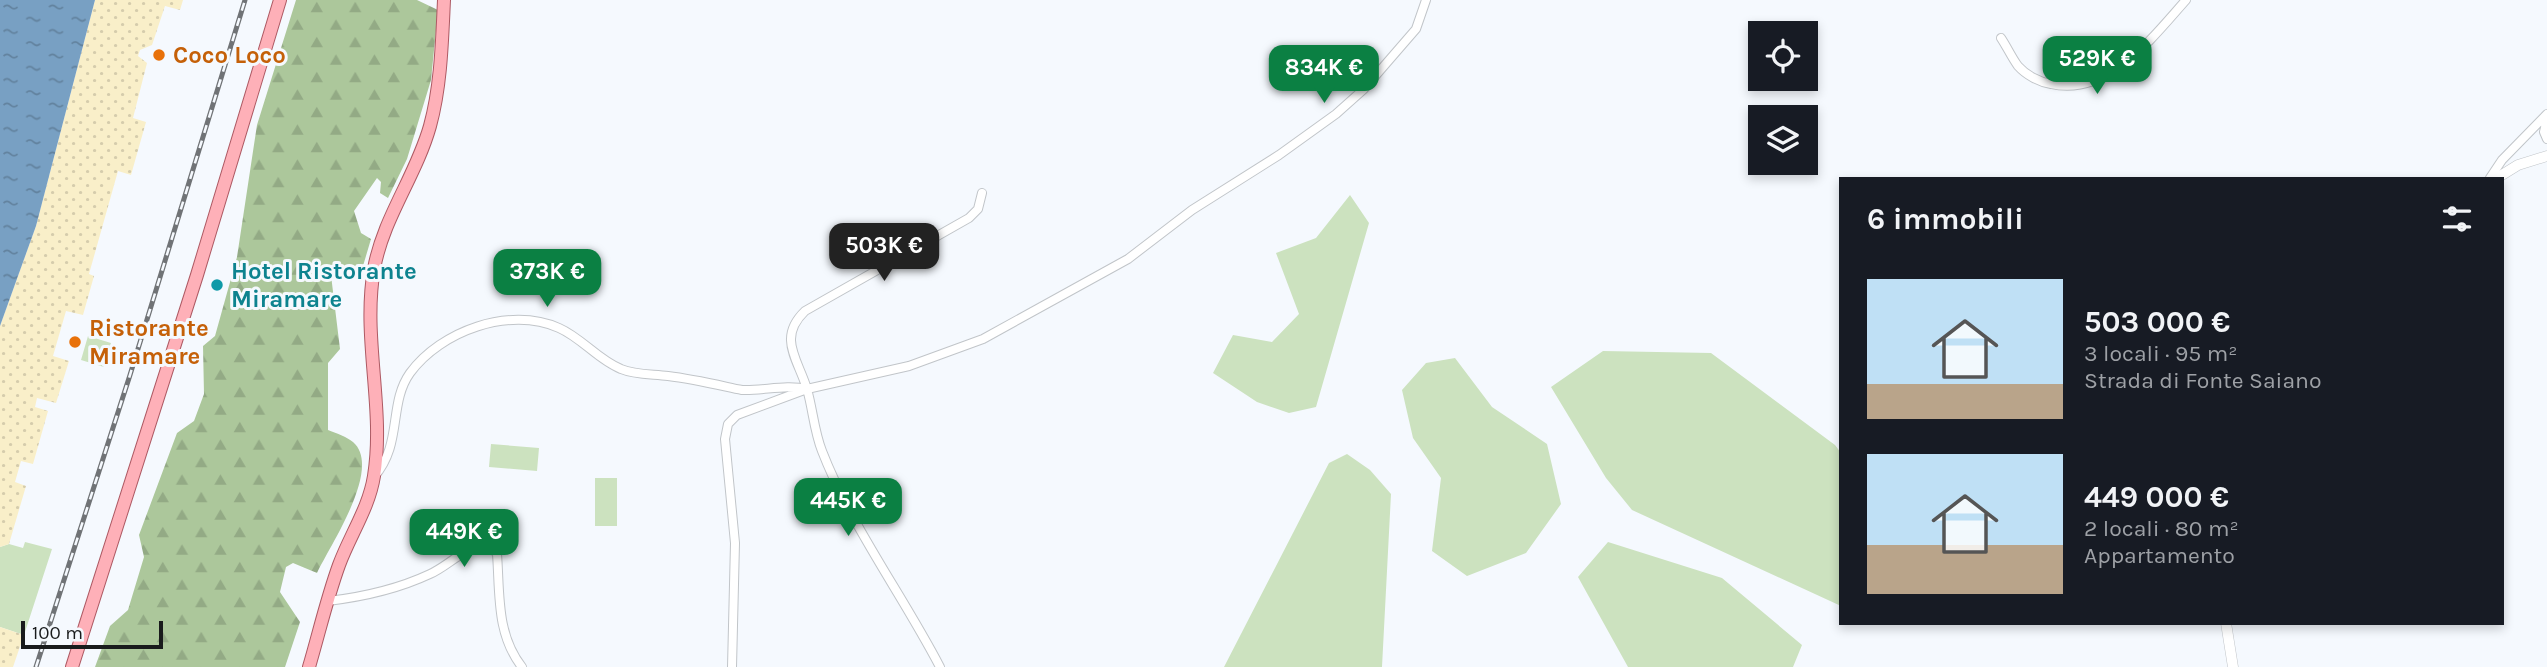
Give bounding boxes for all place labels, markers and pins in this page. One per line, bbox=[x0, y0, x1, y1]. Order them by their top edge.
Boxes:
pin: 529K € bbox=[2040, 36, 2154, 96]
place label: Coco Loco bbox=[173, 41, 286, 69]
pin: 834K € bbox=[1267, 46, 1381, 105]
marker: Coco Loco bbox=[151, 47, 167, 63]
pin: 503K € bbox=[827, 224, 941, 283]
pin: 373K € bbox=[490, 250, 604, 309]
place label: Hotel Ristorante Miramare bbox=[231, 257, 417, 313]
marker: Hotel Ristorante Miramare bbox=[209, 277, 225, 293]
place label: Ristorante Miramare bbox=[89, 314, 209, 370]
marker: Ristorante Miramare bbox=[67, 334, 83, 350]
pin: 445K € bbox=[791, 478, 905, 538]
pin: 449K € bbox=[407, 510, 521, 569]

